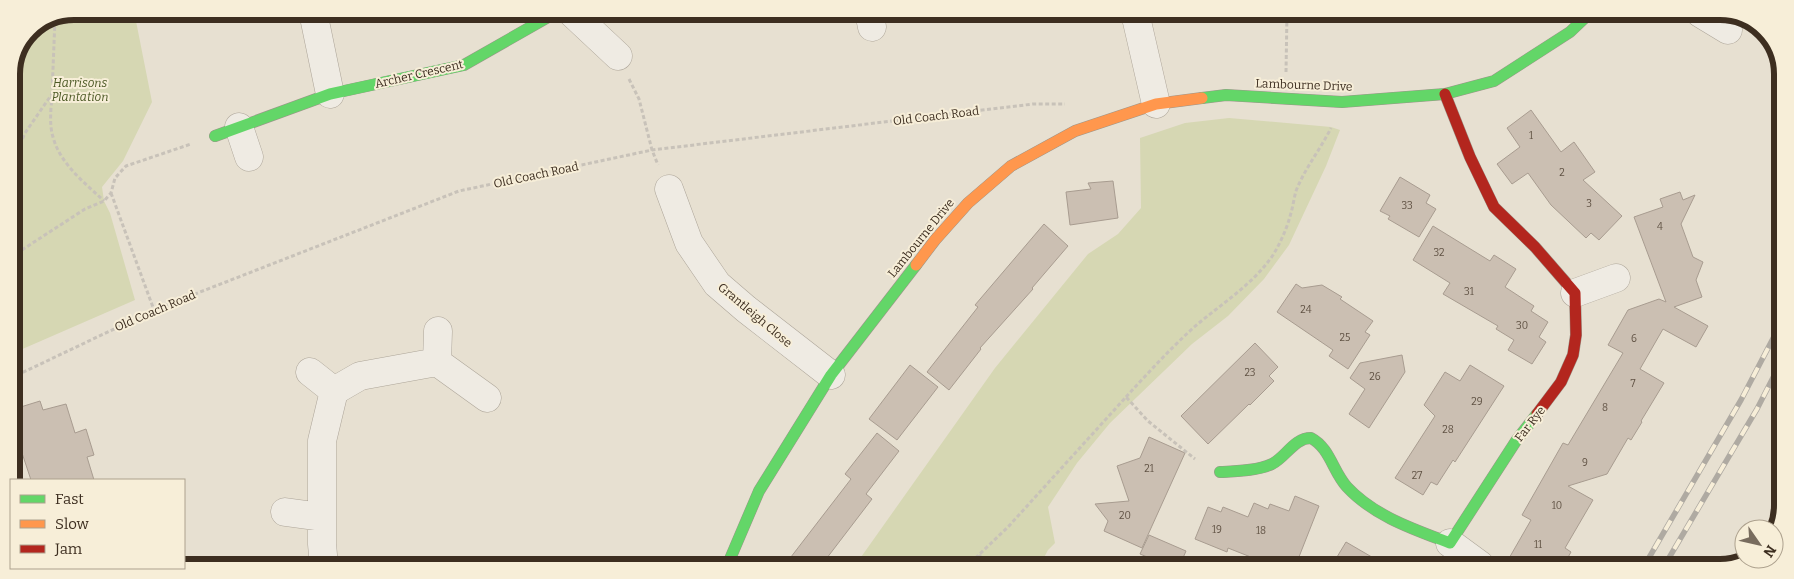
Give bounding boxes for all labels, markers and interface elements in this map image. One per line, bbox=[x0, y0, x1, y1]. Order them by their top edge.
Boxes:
street label: Archer Crescent bbox=[374, 57, 465, 91]
park label: Harrisons Plantation bbox=[51, 76, 109, 104]
street label: Lambourne Drive bbox=[1255, 76, 1353, 94]
street label: Old Coach Road bbox=[892, 104, 980, 128]
house number: 1 bbox=[1529, 130, 1533, 142]
street label: Old Coach Road bbox=[492, 159, 580, 191]
house number: 2 bbox=[1559, 167, 1565, 179]
street label: Lambourne Drive bbox=[885, 196, 957, 280]
house number: 3 bbox=[1586, 198, 1592, 210]
house number: 33 bbox=[1401, 200, 1413, 212]
house number: 4 bbox=[1657, 221, 1663, 233]
house number: 32 bbox=[1433, 247, 1445, 259]
street label: Grantleigh Close bbox=[715, 280, 795, 350]
house number: 31 bbox=[1464, 286, 1474, 298]
street label: Old Coach Road bbox=[112, 288, 198, 334]
house number: 24 bbox=[1300, 304, 1312, 316]
house number: 30 bbox=[1516, 320, 1528, 332]
house number: 25 bbox=[1340, 332, 1350, 344]
house number: 6 bbox=[1631, 333, 1637, 345]
house number: 23 bbox=[1244, 367, 1256, 379]
house number: 26 bbox=[1369, 371, 1381, 383]
house number: 7 bbox=[1630, 378, 1636, 390]
house number: 29 bbox=[1471, 396, 1483, 408]
house number: 8 bbox=[1602, 402, 1608, 414]
street label: Far Rye bbox=[1512, 404, 1548, 444]
house number: 28 bbox=[1442, 424, 1454, 436]
house number: 9 bbox=[1582, 457, 1588, 469]
house number: 21 bbox=[1144, 463, 1154, 475]
house number: 27 bbox=[1412, 470, 1422, 482]
legend bbox=[10, 479, 185, 569]
text: Fast bbox=[55, 490, 84, 508]
house number: 10 bbox=[1552, 500, 1562, 512]
house number: 20 bbox=[1119, 510, 1131, 522]
text: Slow bbox=[55, 515, 90, 533]
north arrow bbox=[1734, 519, 1784, 569]
house number: 19 bbox=[1212, 524, 1222, 536]
house number: 18 bbox=[1256, 525, 1266, 537]
house number: 11 bbox=[1534, 539, 1542, 551]
text: Jam bbox=[54, 540, 83, 558]
text: N bbox=[1759, 542, 1779, 560]

